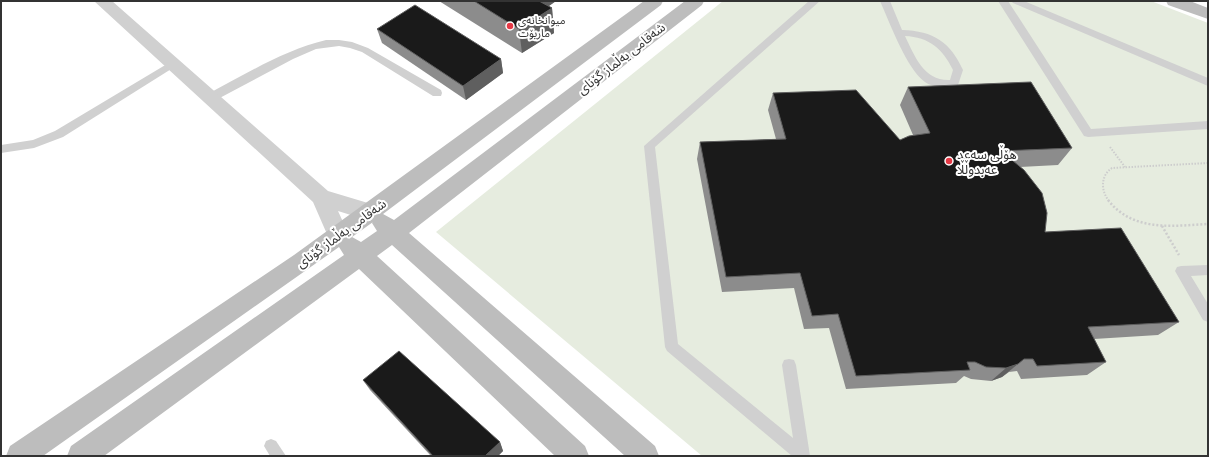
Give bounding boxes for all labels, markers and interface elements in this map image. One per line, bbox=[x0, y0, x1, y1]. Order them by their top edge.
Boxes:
place label: میوانخانەی ماریۆت bbox=[518, 14, 566, 40]
street label: شەقامی یەڵماز گۆنای bbox=[573, 18, 669, 98]
marker: میوانخانەی ماریۆت bbox=[505, 21, 515, 31]
place label: ھۆڵی سەعد عەبدوڵڵا bbox=[957, 145, 1017, 177]
marker: ھۆڵی سەعد عەبدوڵڵا bbox=[944, 156, 954, 166]
street label: شەقامی یەڵماز گۆنای bbox=[293, 194, 390, 272]

